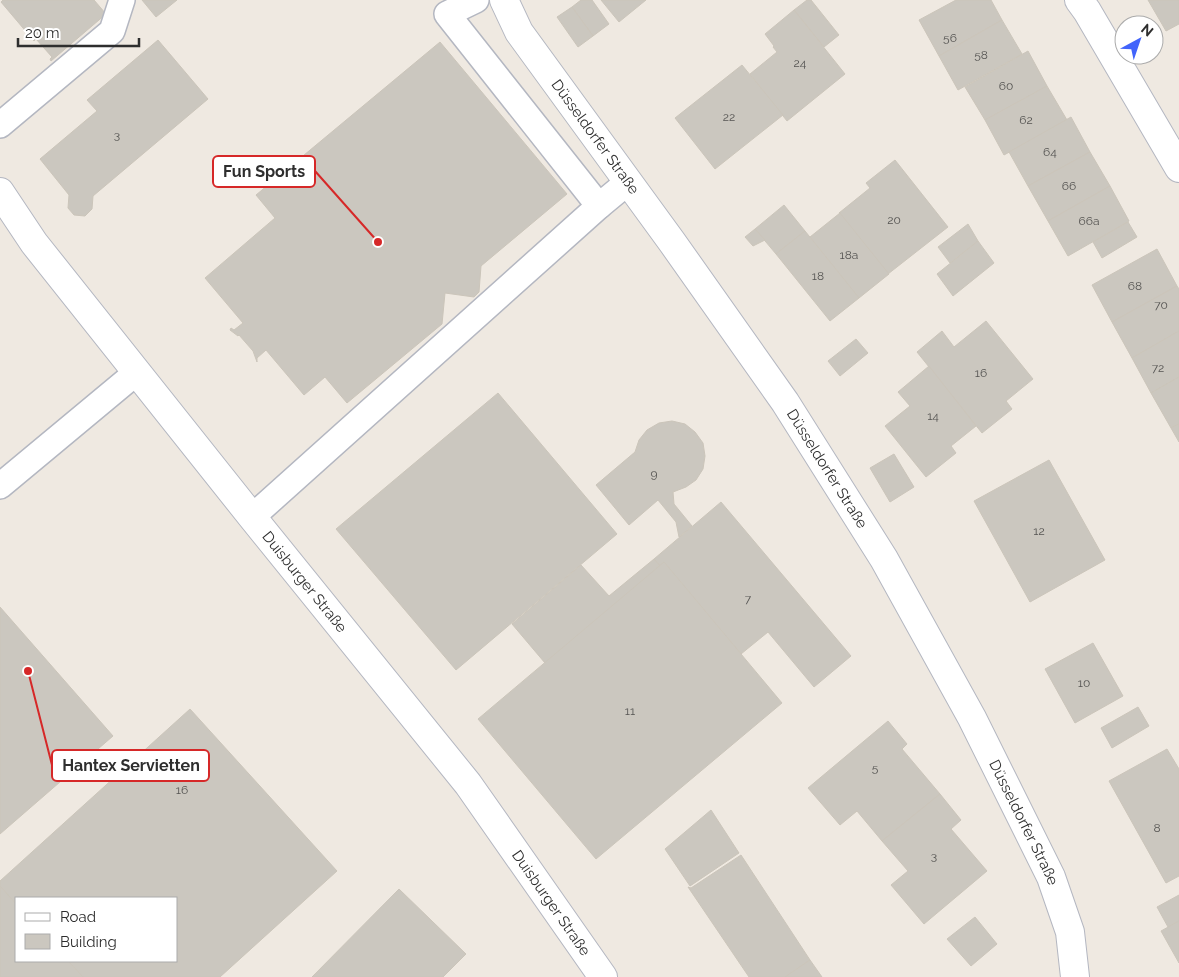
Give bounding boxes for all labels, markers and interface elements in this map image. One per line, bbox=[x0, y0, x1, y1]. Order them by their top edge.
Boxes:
scale bar bbox=[18, 15, 139, 47]
north arrow bbox=[1114, 15, 1164, 65]
text: N bbox=[1138, 20, 1157, 40]
text: 20 m bbox=[25, 24, 60, 42]
house number: 56 bbox=[943, 31, 957, 45]
house number: 58 bbox=[974, 48, 988, 62]
house number: 24 bbox=[794, 56, 807, 70]
street label: Düsseldorfer Straße bbox=[548, 76, 643, 198]
house number: 60 bbox=[999, 79, 1013, 93]
house number: 22 bbox=[723, 110, 735, 124]
house number: 62 bbox=[1019, 113, 1033, 127]
house number: 3 bbox=[114, 128, 120, 142]
house number: 64 bbox=[1043, 145, 1057, 159]
callout: Fun Sports bbox=[213, 156, 315, 187]
text: Fun Sports bbox=[223, 162, 305, 181]
house number: 66 bbox=[1062, 179, 1076, 193]
house number: 20 bbox=[887, 213, 901, 227]
house number: 66a bbox=[1078, 214, 1100, 228]
house number: 18a bbox=[840, 248, 858, 262]
house number: 18 bbox=[812, 269, 824, 283]
house number: 68 bbox=[1128, 279, 1142, 293]
house number: 70 bbox=[1154, 298, 1168, 312]
house number: 72 bbox=[1152, 361, 1164, 375]
house number: 16 bbox=[975, 366, 987, 380]
street label: Düsseldorfer Straße bbox=[783, 406, 871, 532]
house number: 14 bbox=[927, 409, 939, 423]
house number: 9 bbox=[650, 467, 658, 481]
house number: 12 bbox=[1033, 524, 1045, 538]
street label: Duisburger Straße bbox=[258, 528, 351, 636]
house number: 7 bbox=[745, 592, 752, 606]
house number: 10 bbox=[1078, 676, 1090, 690]
house number: 11 bbox=[625, 704, 635, 718]
callout: Hantex Servietten bbox=[52, 750, 209, 781]
text: Hantex Servietten bbox=[62, 756, 200, 775]
street label: Düsseldorfer Straße bbox=[985, 757, 1062, 887]
house number: 5 bbox=[872, 761, 879, 775]
house number: 16 bbox=[176, 783, 188, 797]
house number: 8 bbox=[1153, 821, 1161, 835]
street label: Duisburger Straße bbox=[508, 847, 594, 959]
house number: 3 bbox=[931, 849, 937, 863]
legend bbox=[15, 897, 178, 962]
text: Road bbox=[60, 908, 96, 926]
text: Building bbox=[60, 933, 117, 951]

